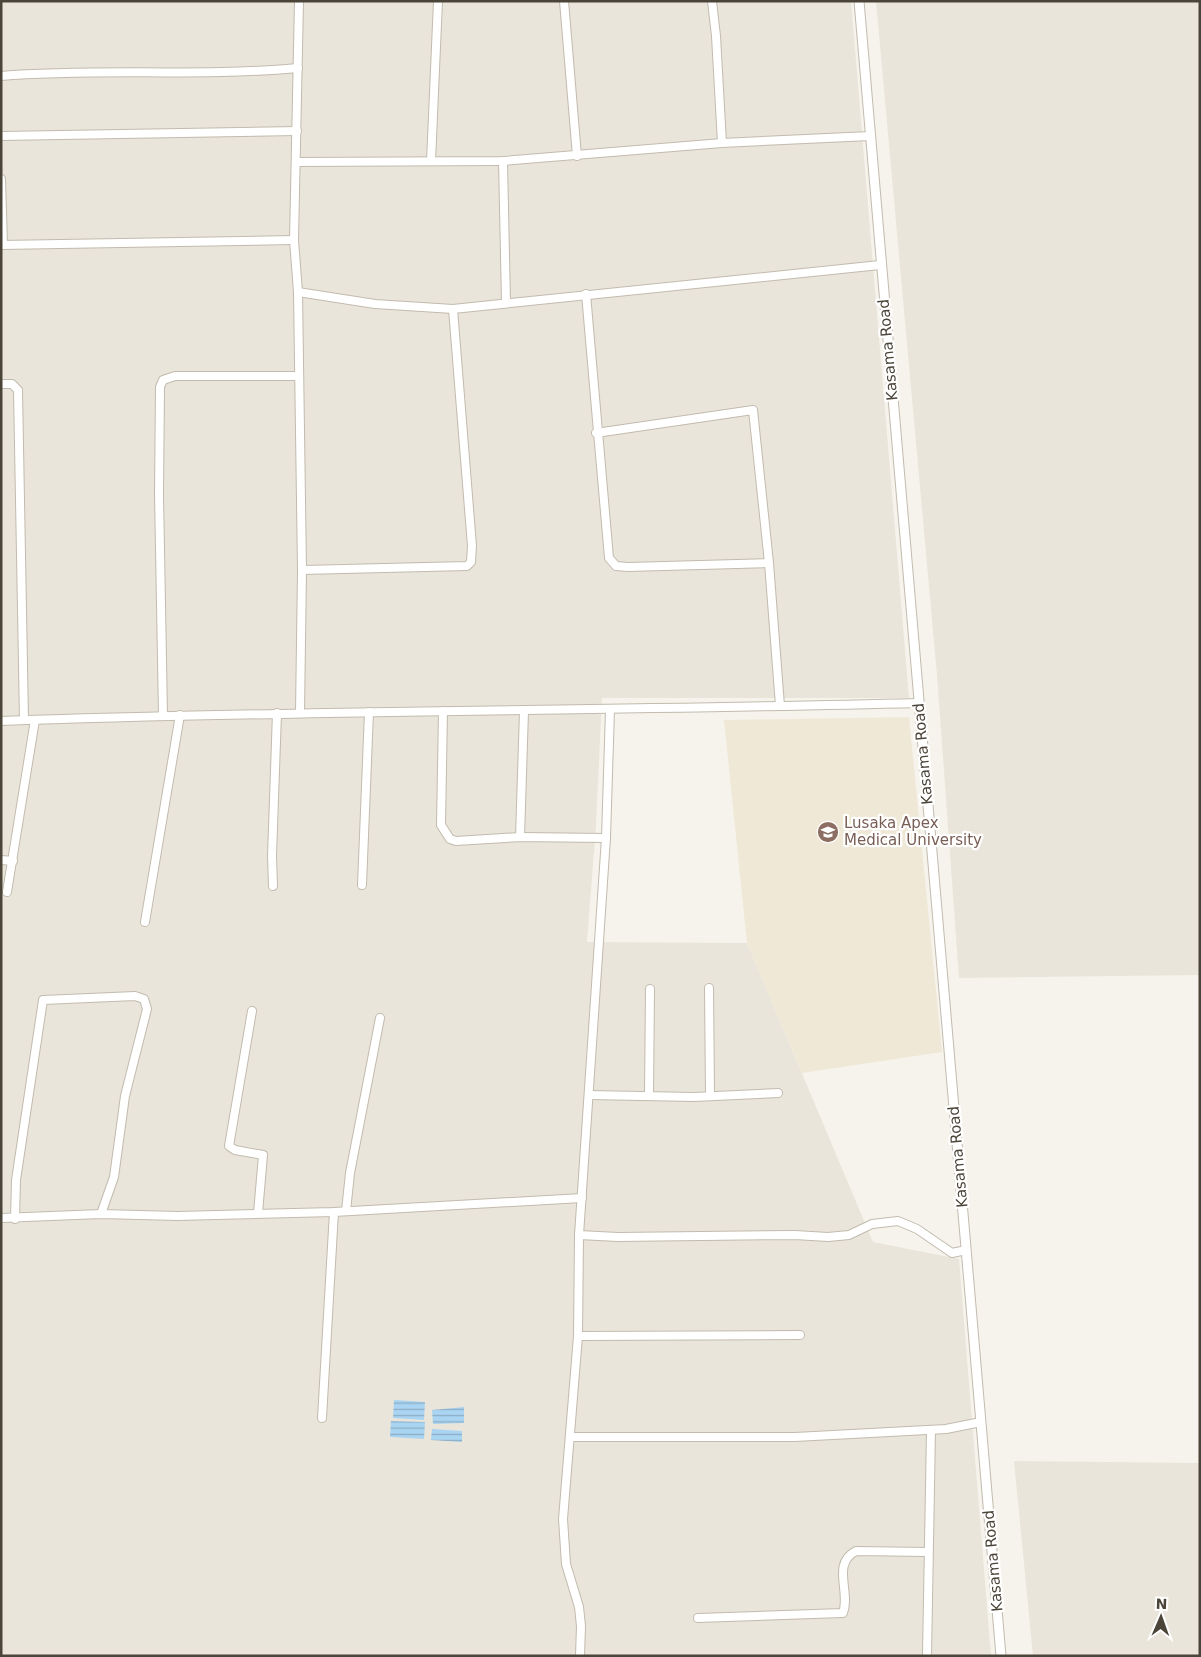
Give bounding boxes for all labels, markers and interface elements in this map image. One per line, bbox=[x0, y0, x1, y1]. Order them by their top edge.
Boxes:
street label: Kasama Road bbox=[875, 298, 901, 402]
street label: Kasama Road bbox=[910, 702, 936, 806]
place label: Lusaka Apex Medical University bbox=[844, 814, 982, 849]
school or university icon: Lusaka Apex Medical University bbox=[816, 820, 840, 844]
street label: Kasama Road bbox=[945, 1105, 971, 1209]
street label: Kasama Road bbox=[980, 1509, 1006, 1613]
north arrow bbox=[1136, 1592, 1186, 1642]
text: N bbox=[1155, 1596, 1168, 1612]

